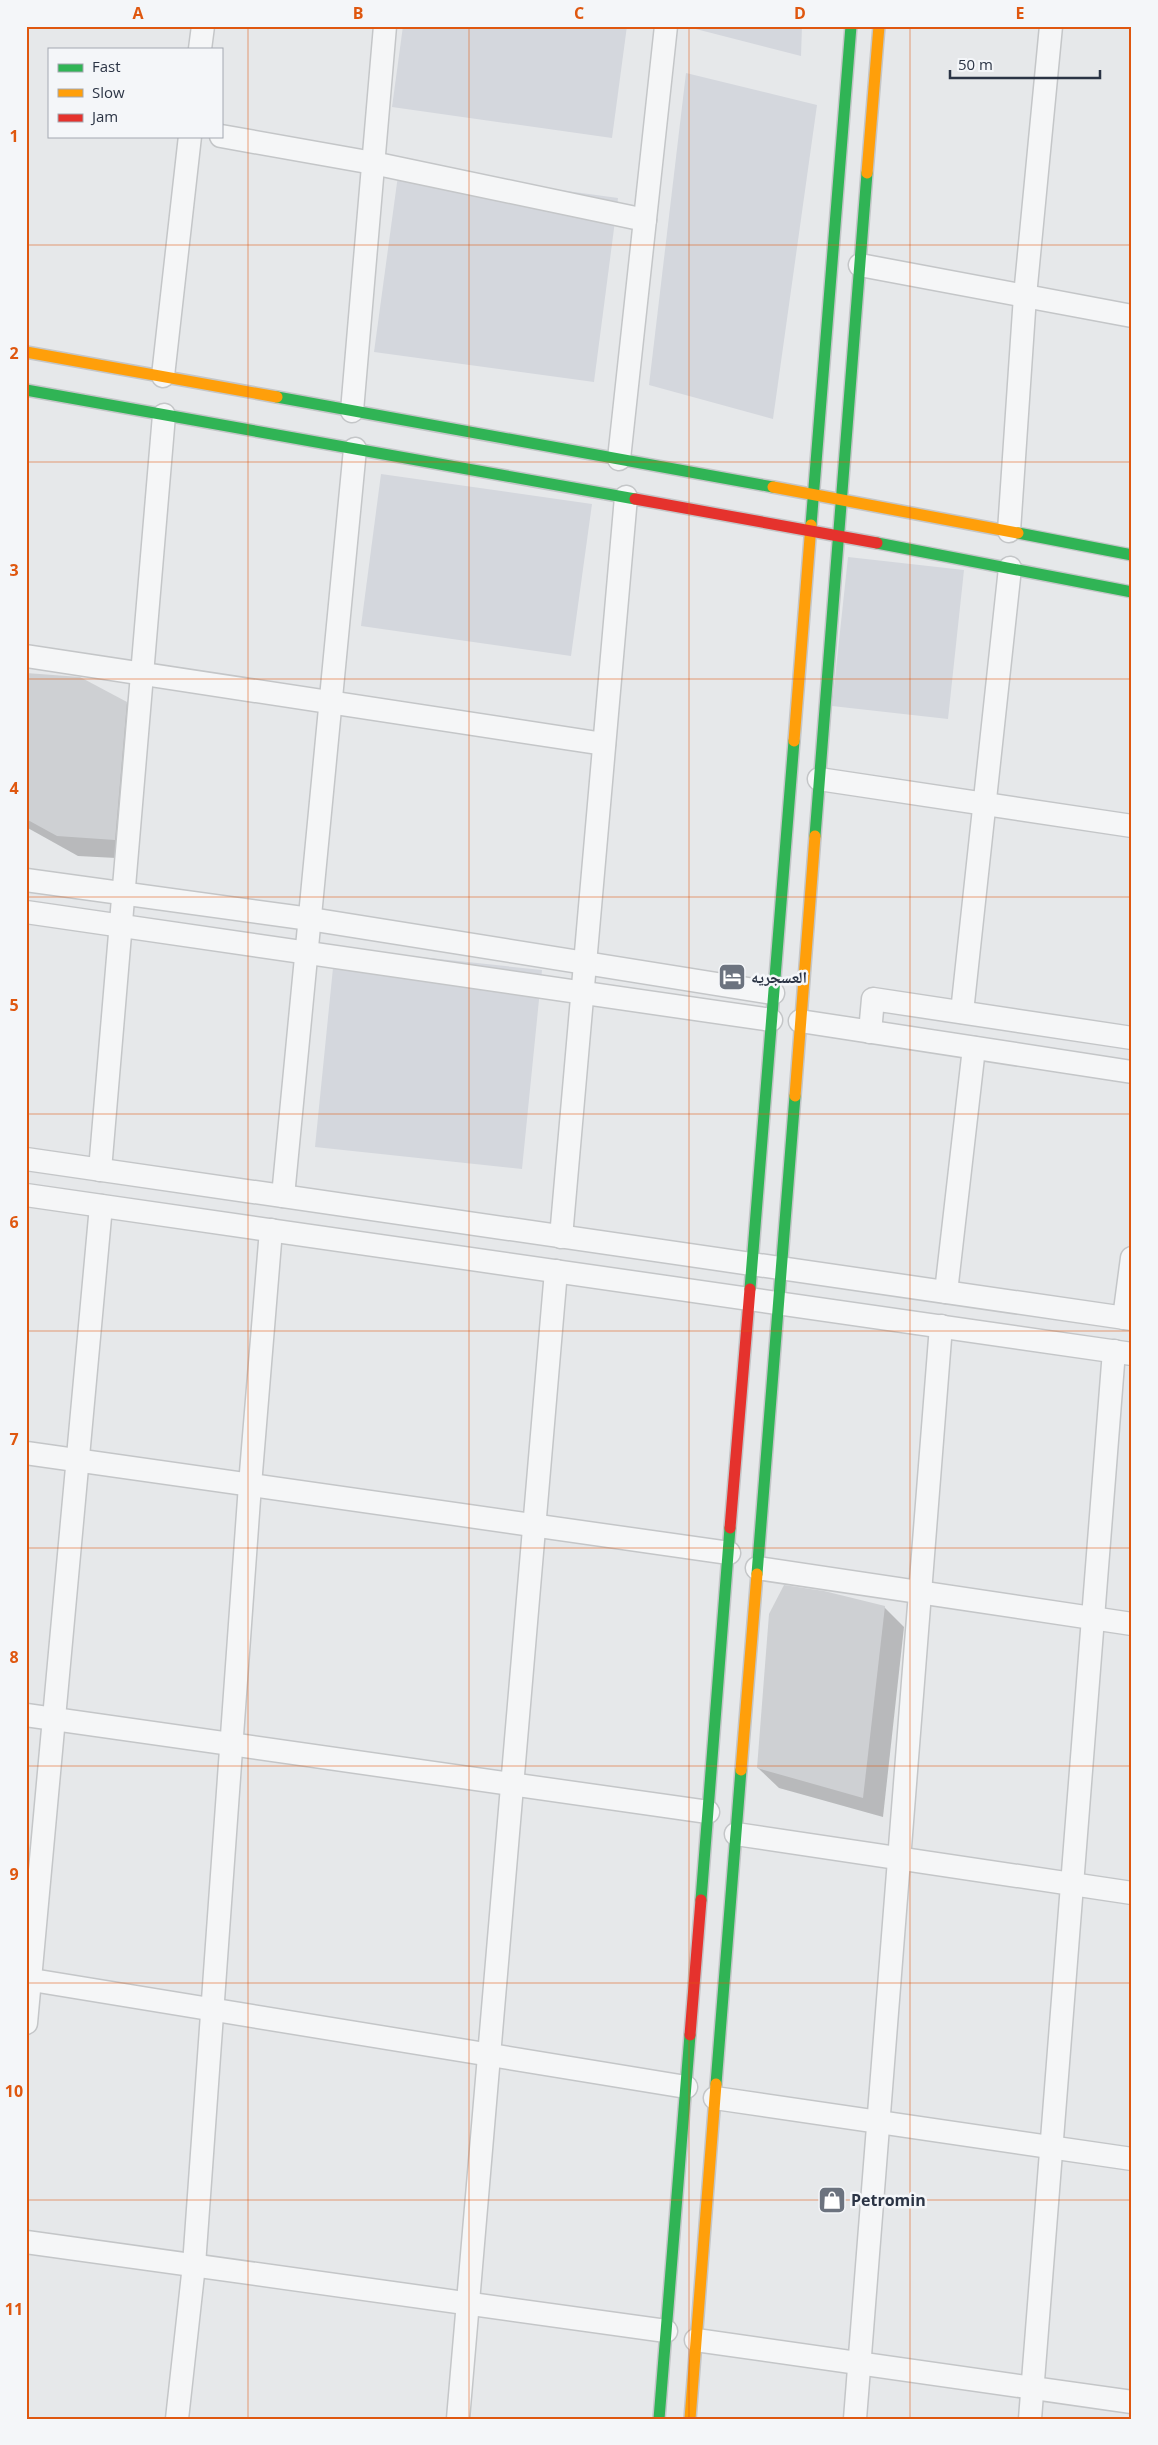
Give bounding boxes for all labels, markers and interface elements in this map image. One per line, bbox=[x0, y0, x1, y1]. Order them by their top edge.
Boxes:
text: A bbox=[132, 2, 144, 24]
text: B bbox=[353, 2, 363, 24]
text: C bbox=[574, 2, 584, 24]
text: D bbox=[794, 2, 806, 24]
text: E bbox=[1016, 2, 1025, 24]
legend bbox=[48, 48, 222, 138]
scale bar bbox=[950, 48, 1100, 80]
text: 50 m bbox=[958, 54, 993, 74]
text: Fast bbox=[92, 56, 121, 76]
text: Slow bbox=[92, 82, 125, 102]
text: Jam bbox=[90, 106, 118, 126]
text: 1 bbox=[9, 125, 19, 147]
text: 2 bbox=[9, 342, 19, 364]
text: 3 bbox=[9, 559, 19, 581]
text: 4 bbox=[9, 777, 19, 799]
hotel icon: العسجريه bbox=[717, 962, 747, 992]
place label: العسجريه bbox=[751, 966, 807, 988]
text: 5 bbox=[9, 994, 19, 1016]
text: 6 bbox=[9, 1211, 19, 1233]
text: 7 bbox=[9, 1428, 19, 1450]
text: 8 bbox=[9, 1646, 19, 1668]
text: 9 bbox=[9, 1863, 19, 1885]
text: 10 bbox=[5, 2080, 23, 2102]
shop icon: Petromin bbox=[817, 2185, 847, 2215]
place label: Petromin bbox=[851, 2189, 926, 2211]
text: 11 bbox=[5, 2298, 23, 2320]

